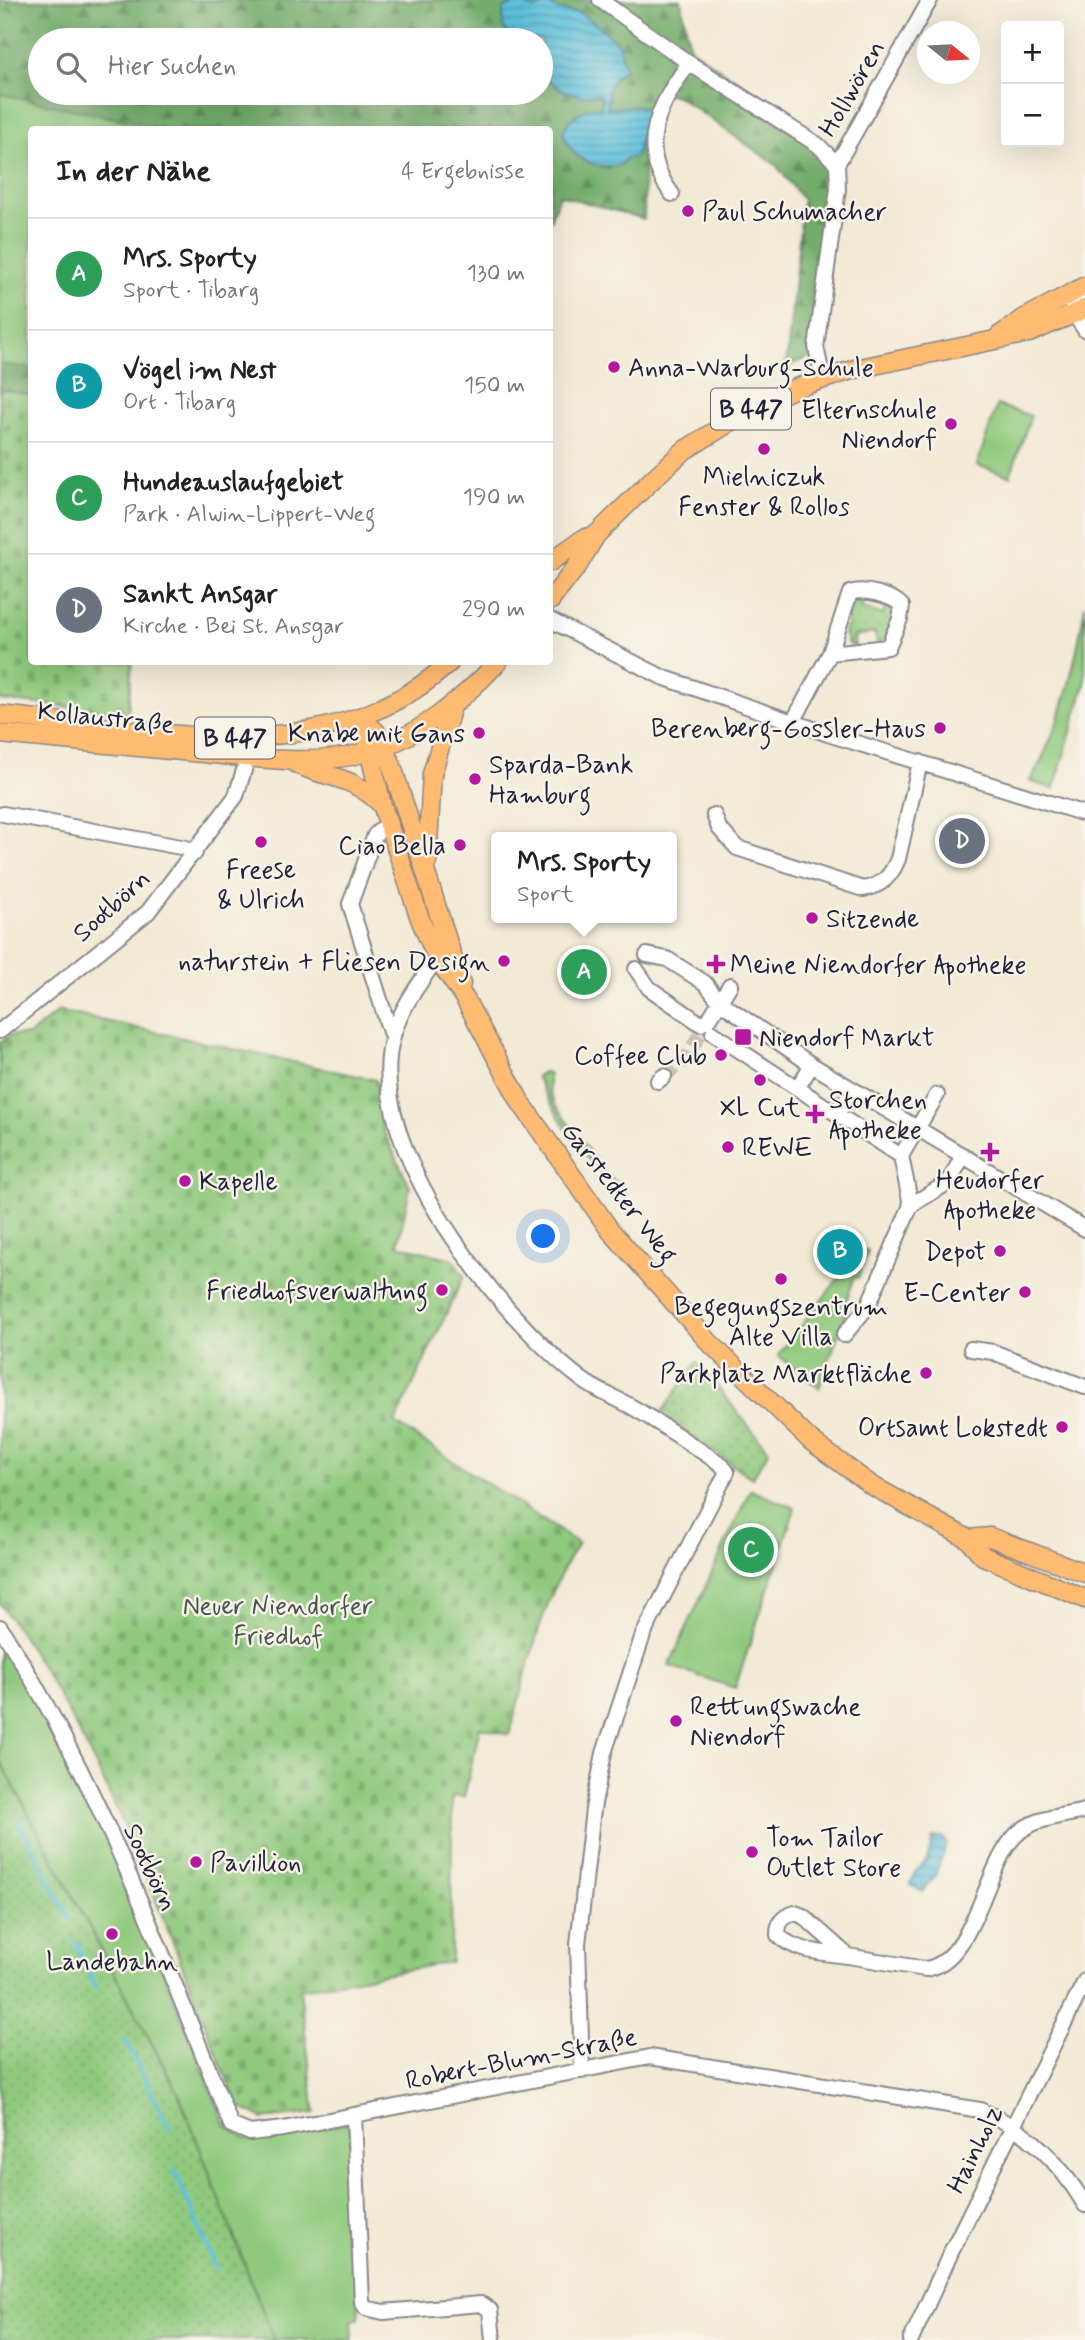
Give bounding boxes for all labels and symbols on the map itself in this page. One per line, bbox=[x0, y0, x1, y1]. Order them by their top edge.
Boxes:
north arrow bbox=[917, 21, 980, 84]
street label: Hollwören bbox=[811, 34, 894, 144]
place label: Paul Schumacher bbox=[702, 196, 887, 230]
marker: Paul Schumacher bbox=[680, 203, 696, 219]
place label: Anna-Warburg-Schule bbox=[628, 352, 874, 389]
marker: Anna-Warburg-Schule bbox=[606, 359, 622, 375]
road number: B 447 bbox=[711, 388, 791, 430]
place label: Elternschule Niendorf bbox=[801, 394, 937, 458]
marker: Elternschule Niendorf bbox=[943, 416, 959, 432]
marker: Mielniczuk Fenster & Rollos bbox=[756, 441, 772, 457]
place label: Mielniczuk Fenster & Rollos bbox=[678, 461, 850, 525]
street label: Kollaustraße bbox=[36, 695, 176, 743]
place label: Berenberg-Gossler-Haus bbox=[651, 713, 926, 750]
road number: B 447 bbox=[195, 718, 275, 758]
place label: Knabe mit Gans bbox=[288, 718, 465, 752]
marker: Berenberg-Gossler-Haus bbox=[932, 720, 948, 736]
marker: Knabe mit Gans bbox=[471, 725, 487, 741]
place label: Sparda-Bank Hamburg bbox=[489, 749, 634, 816]
marker: Sparda-Bank Hamburg bbox=[467, 771, 483, 787]
pin: D bbox=[939, 815, 985, 867]
place label: Ciao Bella bbox=[338, 830, 446, 864]
marker: Freese & Ulrich bbox=[253, 834, 269, 850]
marker: Ciao Bella bbox=[452, 837, 468, 853]
place label: Freese & Ulrich bbox=[217, 854, 305, 918]
street label: Sootbörn bbox=[66, 863, 158, 950]
place label: Sitzende bbox=[826, 903, 919, 937]
marker: Sitzende bbox=[804, 910, 820, 926]
place label: naturstein + Fliesen Design bbox=[178, 946, 490, 983]
pin: A bbox=[561, 946, 607, 998]
place label: Meine Niendorfer Apotheke bbox=[730, 949, 1026, 986]
marker: naturstein + Fliesen Design bbox=[496, 953, 512, 969]
marker: Meine Niendorfer Apotheke bbox=[708, 956, 724, 972]
place label: Niendorf Markt bbox=[759, 1022, 934, 1056]
marker: Niendorf Markt bbox=[733, 1027, 753, 1047]
place label: Coffee Club bbox=[574, 1040, 707, 1074]
marker: Coffee Club bbox=[713, 1047, 729, 1063]
marker: XL Cut bbox=[752, 1072, 768, 1088]
place label: Storchen Apotheke bbox=[829, 1084, 927, 1151]
place label: XL Cut bbox=[720, 1092, 800, 1126]
marker: Storchen Apotheke bbox=[807, 1106, 823, 1122]
street label: Garstedter Weg bbox=[550, 1116, 684, 1273]
place label: REWE bbox=[742, 1132, 812, 1166]
marker: REWE bbox=[720, 1139, 736, 1155]
marker: Heudorfer Apotheke bbox=[982, 1144, 998, 1160]
place label: Heudorfer Apotheke bbox=[936, 1164, 1044, 1231]
place label: Kapelle bbox=[199, 1166, 278, 1200]
marker: Kapelle bbox=[177, 1173, 193, 1189]
your location bbox=[526, 1219, 560, 1253]
pin: B bbox=[817, 1226, 863, 1278]
place label: Depot bbox=[924, 1236, 986, 1270]
marker: Depot bbox=[992, 1243, 1008, 1259]
marker: Begegungszentrum Alte Villa bbox=[773, 1271, 789, 1287]
place label: Friedhofsverwaltung bbox=[206, 1275, 428, 1312]
place label: E-Center bbox=[904, 1277, 1011, 1311]
marker: Friedhofsverwaltung bbox=[434, 1282, 450, 1298]
marker: E-Center bbox=[1017, 1284, 1033, 1300]
place label: Begegungszentrum Alte Villa bbox=[674, 1291, 888, 1355]
place label: Parkplatz Marktfläche bbox=[660, 1358, 912, 1392]
marker: Parkplatz Marktfläche bbox=[918, 1365, 934, 1381]
place label: Ortsamt Lokstedt bbox=[858, 1412, 1048, 1446]
marker: Ortsamt Lokstedt bbox=[1054, 1419, 1070, 1435]
pin: C bbox=[728, 1524, 774, 1576]
park label: Neuer Niendorfer Friedhof bbox=[183, 1590, 373, 1654]
place label: Rettungswache Niendorf bbox=[690, 1691, 861, 1755]
marker: Rettungswache Niendorf bbox=[668, 1713, 684, 1729]
street label: Sootbörn bbox=[114, 1818, 184, 1917]
place label: Tom Tailor Outlet Store bbox=[766, 1822, 901, 1886]
marker: Tom Tailor Outlet Store bbox=[744, 1844, 760, 1860]
place label: Pavillion bbox=[210, 1847, 301, 1881]
marker: Pavillion bbox=[188, 1854, 204, 1870]
marker: Landebahn bbox=[104, 1926, 120, 1942]
place label: Landebahn bbox=[46, 1946, 178, 1980]
street label: Robert-Blum-Straße bbox=[403, 2021, 640, 2099]
street label: Hainholz bbox=[940, 2100, 1012, 2200]

